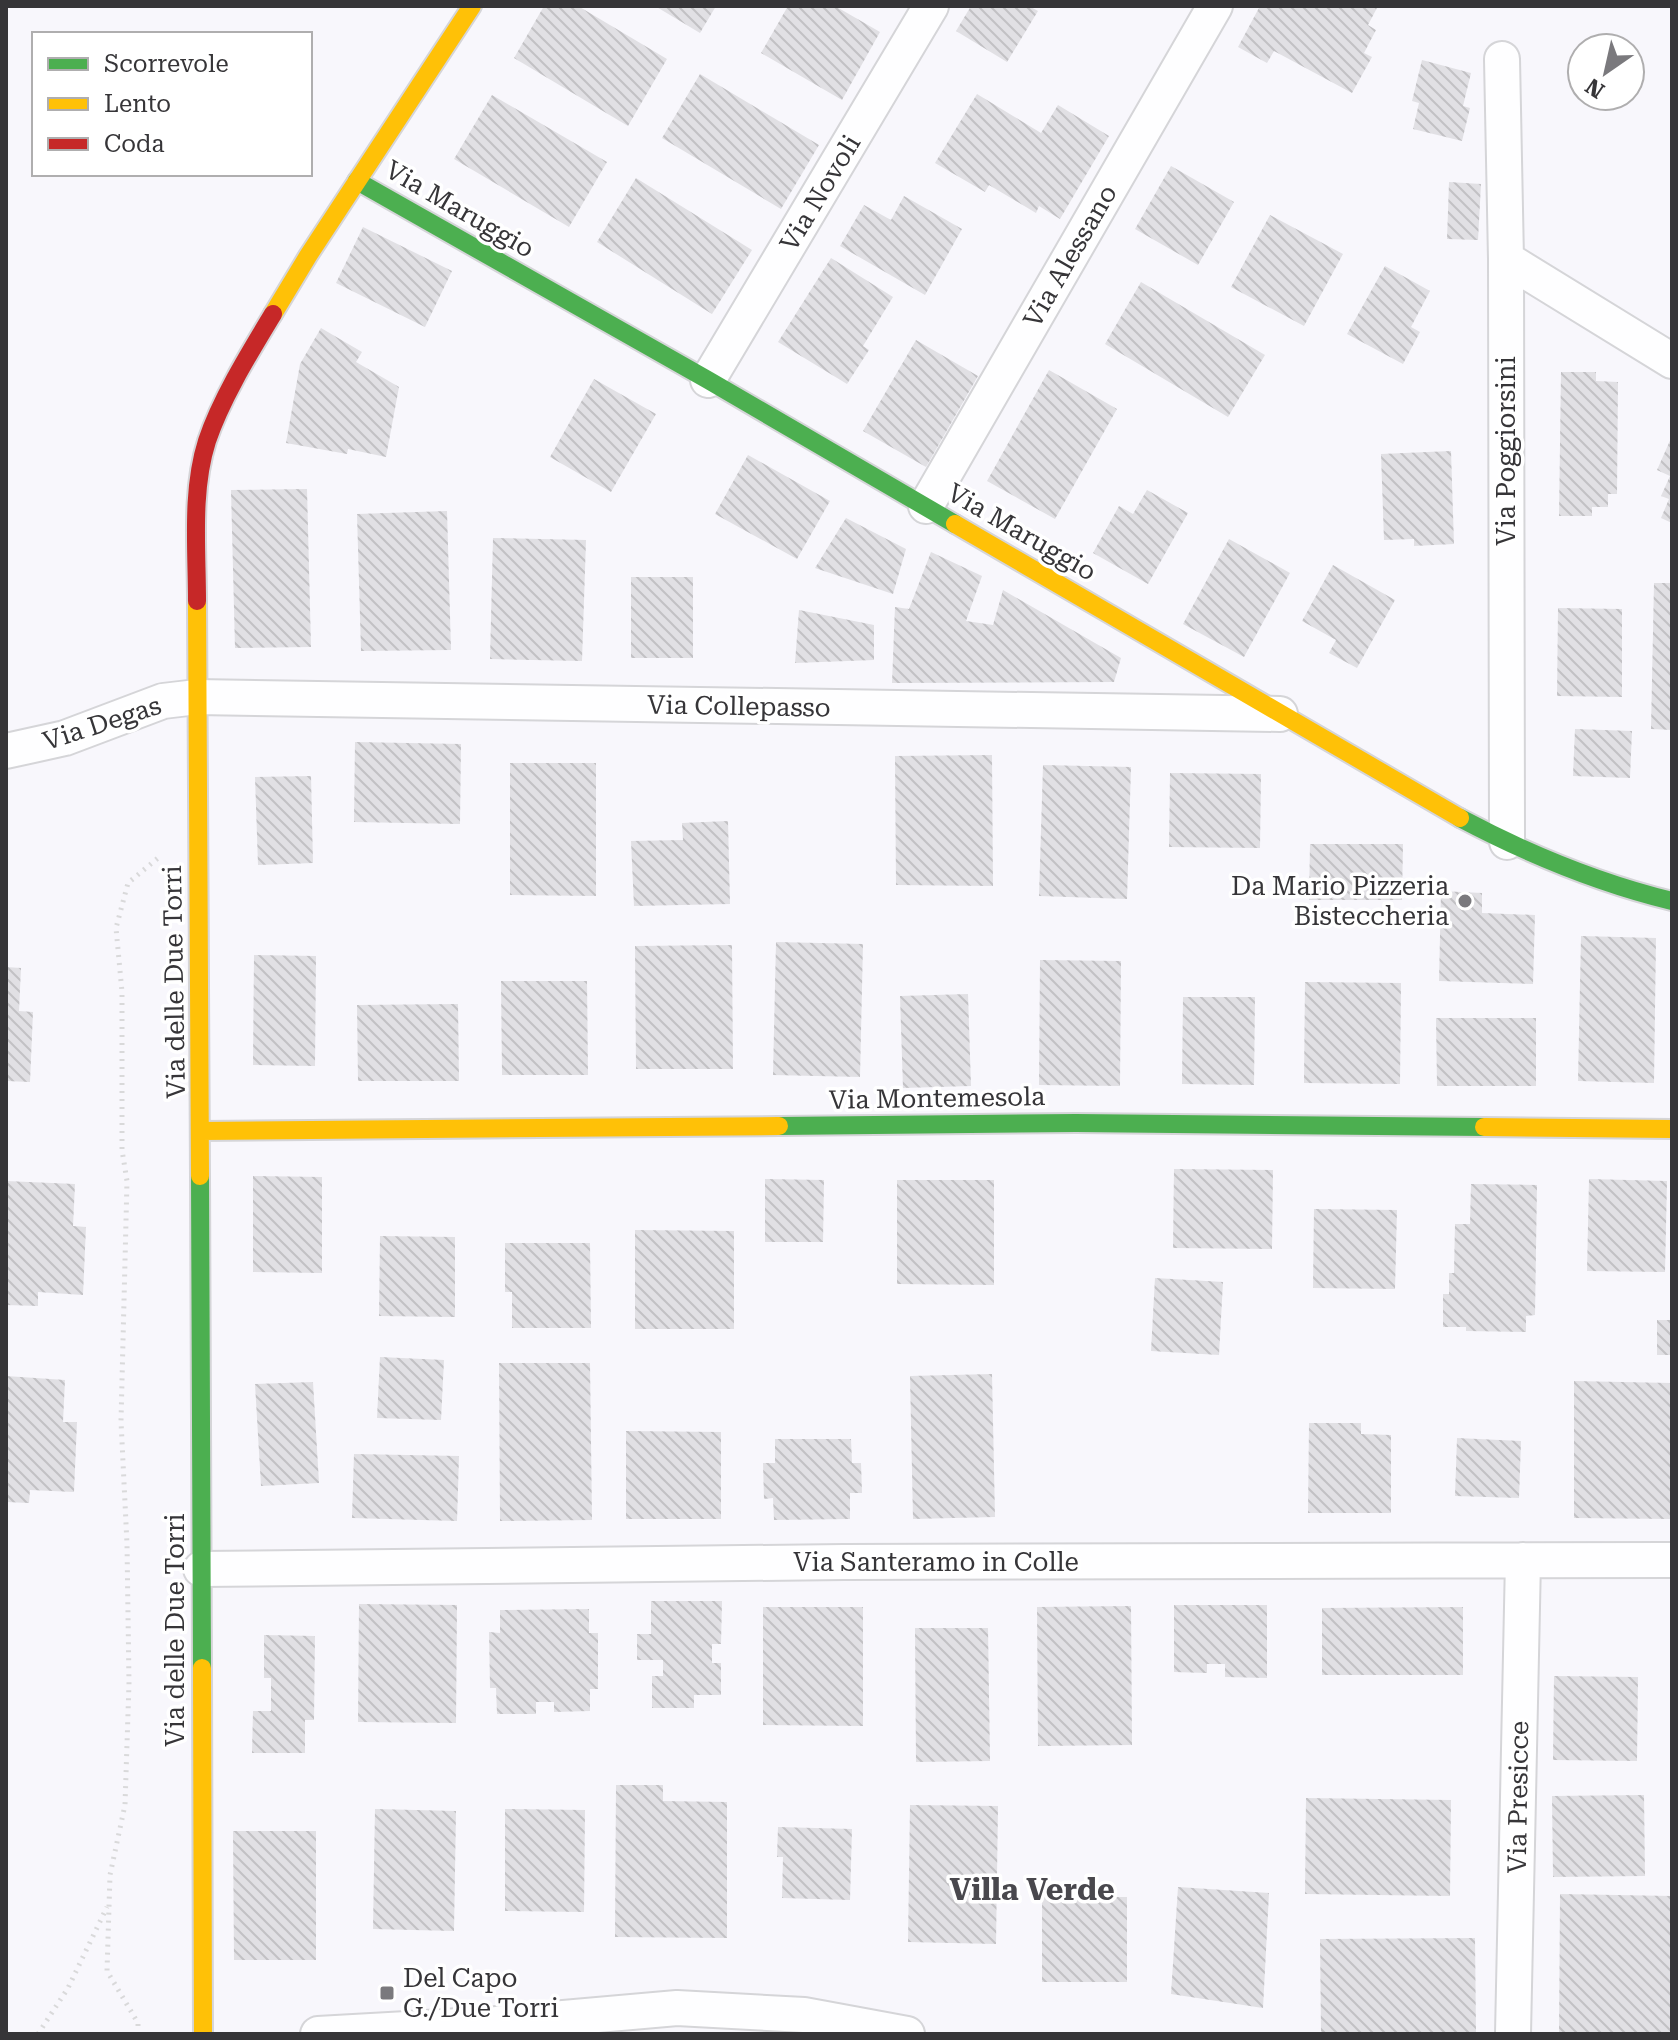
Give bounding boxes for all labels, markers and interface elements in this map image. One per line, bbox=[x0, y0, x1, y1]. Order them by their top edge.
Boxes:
legend bbox=[32, 32, 312, 176]
north arrow bbox=[1566, 32, 1646, 112]
text: Scorrevole bbox=[104, 50, 229, 78]
text: N bbox=[1581, 73, 1609, 103]
text: Lento bbox=[104, 90, 171, 118]
text: Coda bbox=[104, 130, 164, 158]
street label: Via Novoli bbox=[774, 130, 866, 256]
street label: Via Maruggio bbox=[380, 154, 540, 264]
street label: Via Alessano bbox=[1017, 180, 1123, 332]
street label: Via Poggiorsini bbox=[1491, 356, 1521, 546]
street label: Via Maruggio bbox=[942, 477, 1102, 587]
street label: Via Collepasso bbox=[647, 689, 831, 723]
street label: Via Degas bbox=[39, 690, 165, 756]
street label: Via delle Due Torri bbox=[157, 865, 191, 1099]
place label: Da Mario Pizzeria Bisteccheria bbox=[1231, 871, 1449, 931]
marker: Da Mario Pizzeria Bisteccheria bbox=[1456, 892, 1474, 910]
street label: Via Montemesola bbox=[829, 1081, 1045, 1115]
street label: Via delle Due Torri bbox=[160, 1513, 190, 1747]
street label: Via Santeramo in Colle bbox=[793, 1547, 1079, 1577]
street label: Via Presicce bbox=[1502, 1720, 1534, 1874]
district label: Villa Verde bbox=[949, 1872, 1115, 1907]
place label: Del Capo G./Due Torri bbox=[403, 1963, 559, 2023]
marker: Del Capo G./Due Torri bbox=[378, 1984, 396, 2002]

